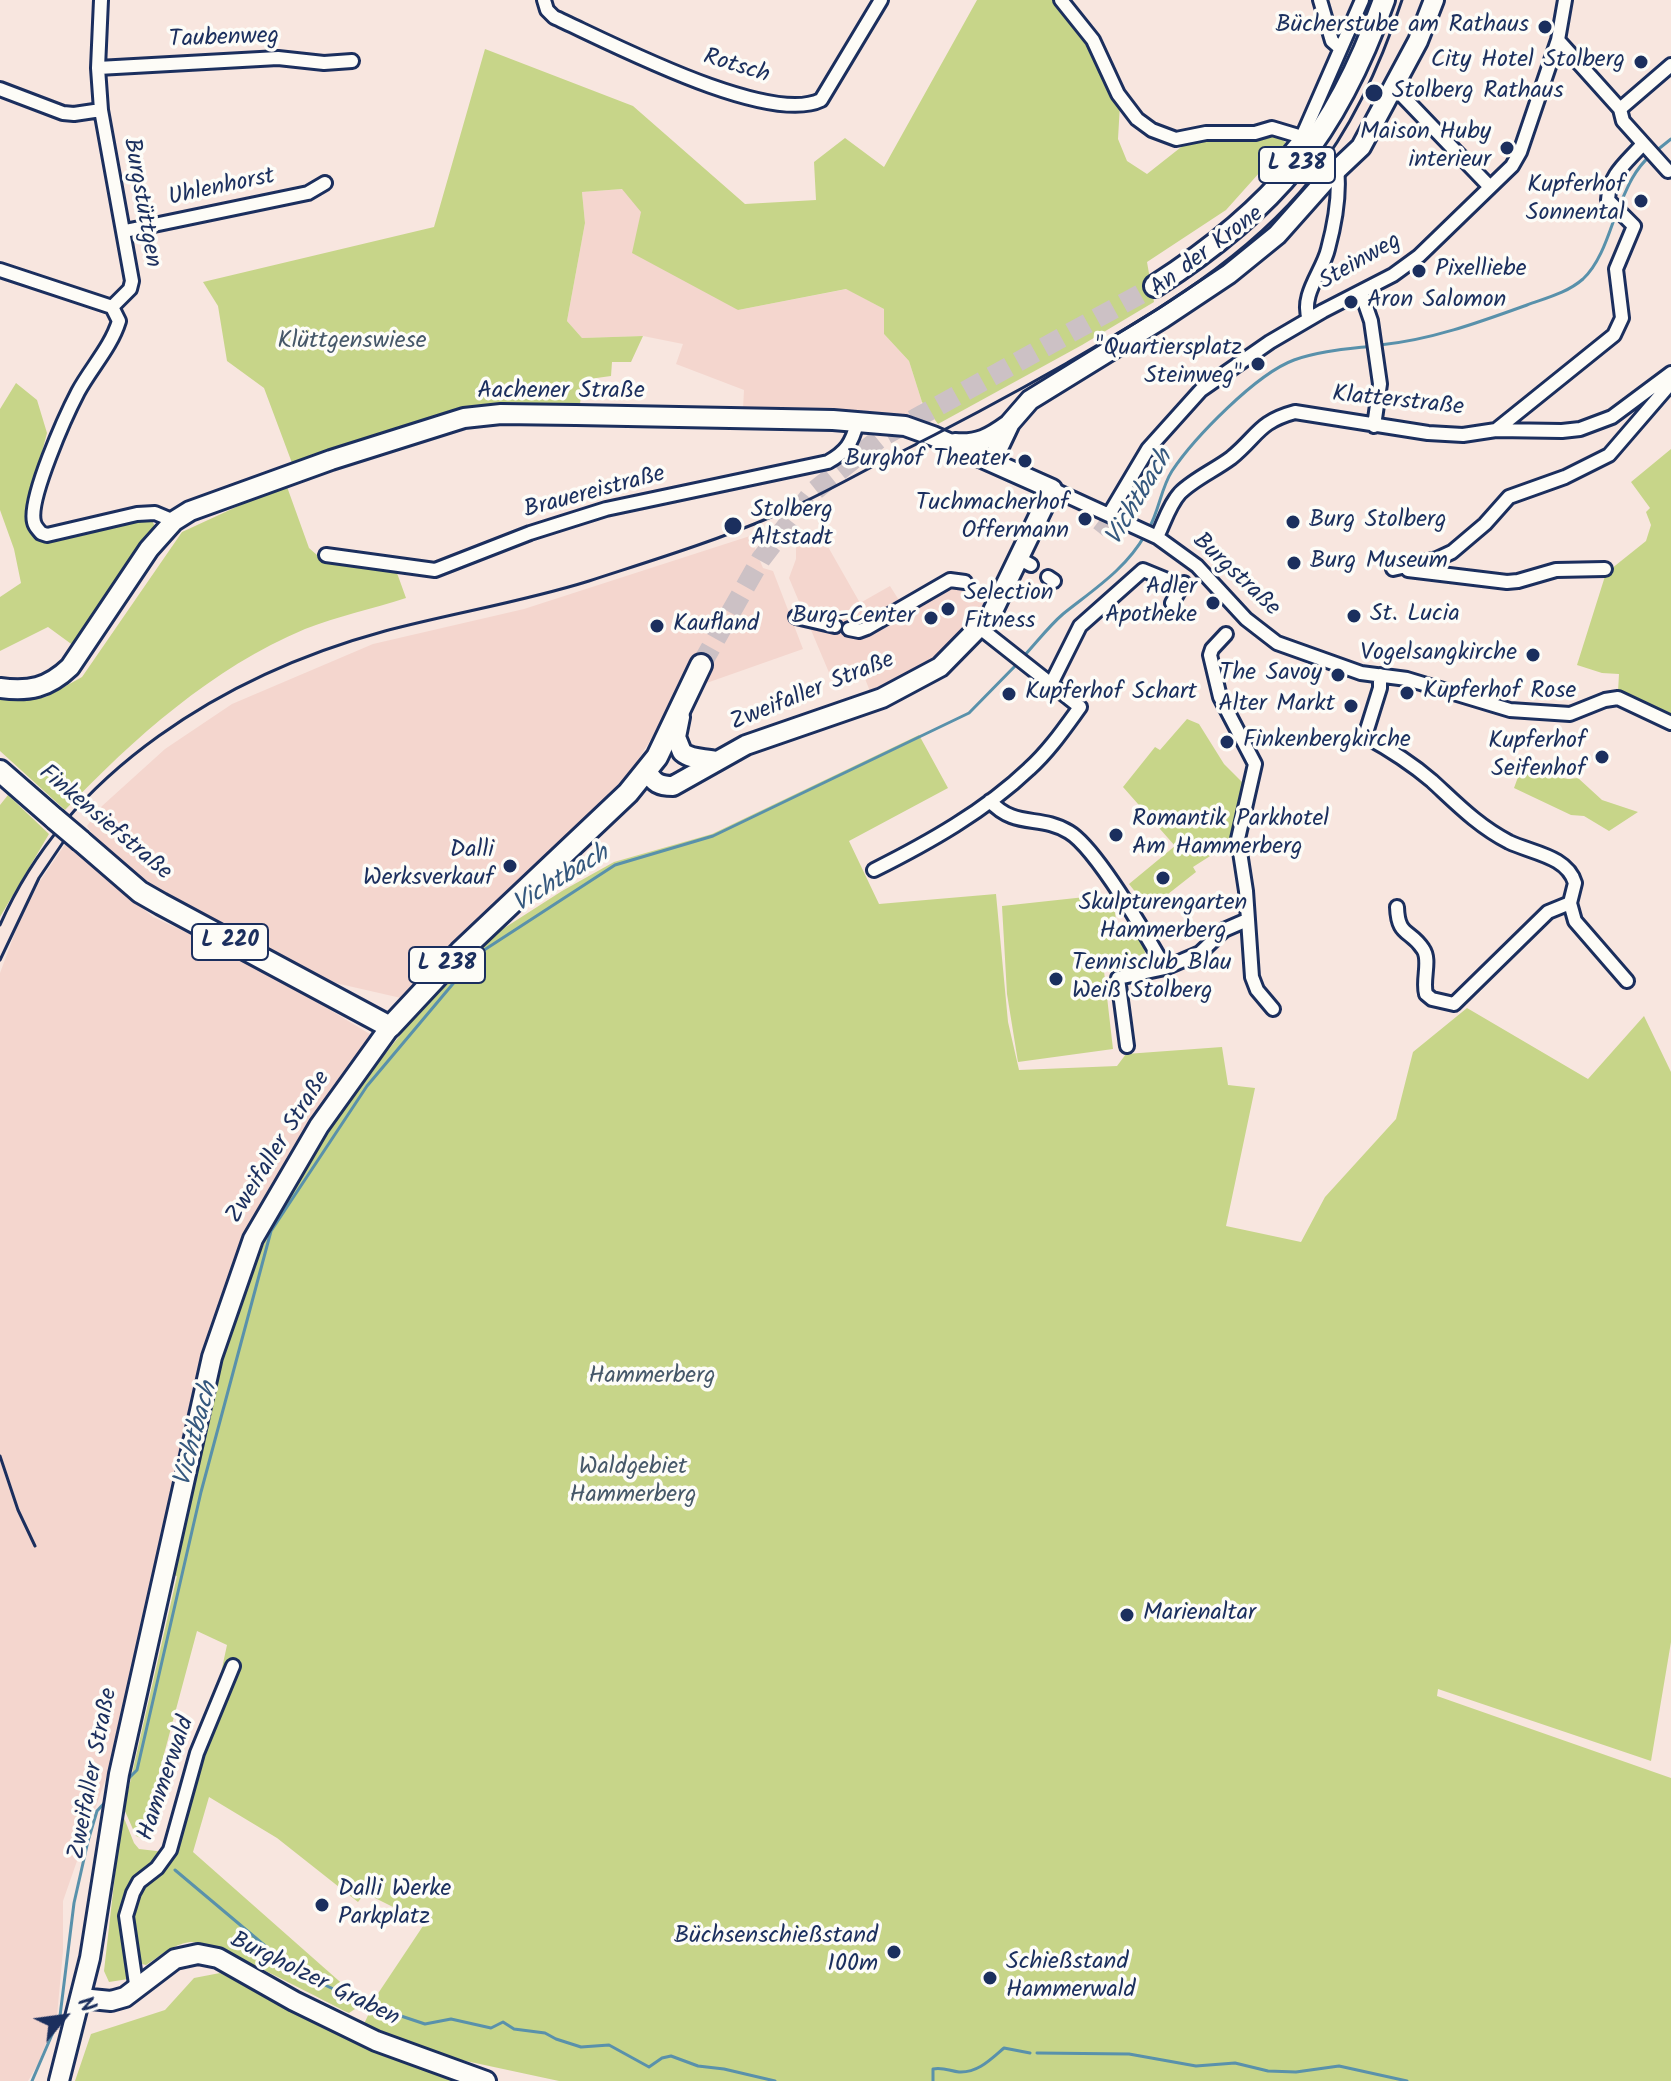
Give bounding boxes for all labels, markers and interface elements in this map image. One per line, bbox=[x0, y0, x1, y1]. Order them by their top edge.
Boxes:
place label: Bücherstube am Rathaus bbox=[1275, 13, 1529, 41]
marker: Bücherstube am Rathaus bbox=[1536, 18, 1554, 36]
street label: Taubenweg bbox=[168, 24, 280, 56]
street label: Rotsch bbox=[699, 44, 773, 92]
place label: City Hotel Stolberg bbox=[1431, 48, 1625, 76]
marker: City Hotel Stolberg bbox=[1632, 53, 1650, 71]
place label: Stolberg Rathaus bbox=[1392, 79, 1564, 107]
marker: Stolberg Rathaus bbox=[1363, 82, 1385, 104]
place label: Maison Huby interieur bbox=[1360, 120, 1491, 176]
street label: Burgstüttgen bbox=[114, 136, 166, 270]
marker: Maison Huby interieur bbox=[1498, 139, 1516, 157]
road number: L 238 bbox=[1259, 147, 1335, 183]
street label: Uhlenhorst bbox=[166, 164, 278, 214]
place label: Kupferhof Sonnental bbox=[1526, 173, 1625, 229]
marker: Kupferhof Sonnental bbox=[1632, 192, 1650, 210]
street label: An der Krone bbox=[1146, 201, 1270, 305]
street label: Steinweg bbox=[1315, 228, 1407, 298]
place label: Pixelliebe bbox=[1435, 257, 1526, 285]
marker: Pixelliebe bbox=[1410, 262, 1428, 280]
place label: Aron Salomon bbox=[1367, 288, 1506, 316]
marker: Aron Salomon bbox=[1342, 293, 1360, 311]
park label: Klüttgenswiese bbox=[277, 329, 427, 357]
place label: "Quartiersplatz Steinweg" bbox=[1096, 336, 1242, 392]
marker: "Quartiersplatz Steinweg" bbox=[1249, 355, 1267, 373]
street label: Aachener Straße bbox=[477, 379, 645, 407]
street label: Klatterstraße bbox=[1331, 382, 1465, 424]
water label: Vichtbach bbox=[1100, 445, 1182, 553]
place label: Burghof Theater bbox=[845, 447, 1009, 475]
marker: Burghof Theater bbox=[1016, 452, 1034, 470]
street label: Brauereistraße bbox=[521, 461, 669, 527]
place label: Tuchmacherhof Offermann bbox=[916, 491, 1069, 547]
place label: Stolberg Altstadt bbox=[751, 498, 833, 554]
place label: Burg Stolberg bbox=[1309, 508, 1446, 536]
marker: Tuchmacherhof Offermann bbox=[1076, 510, 1094, 528]
marker: Burg Stolberg bbox=[1284, 513, 1302, 531]
marker: Stolberg Altstadt bbox=[722, 515, 744, 537]
street label: Burgstraße bbox=[1185, 528, 1285, 624]
place label: Burg Museum bbox=[1310, 549, 1448, 577]
marker: Burg Museum bbox=[1285, 554, 1303, 572]
place label: Adler Apotheke bbox=[1105, 575, 1197, 631]
place label: Selection Fitness bbox=[964, 581, 1054, 637]
marker: Adler Apotheke bbox=[1204, 594, 1222, 612]
marker: Selection Fitness bbox=[939, 600, 957, 618]
place label: St. Lucia bbox=[1370, 602, 1460, 630]
place label: Burg-Center bbox=[792, 604, 915, 632]
marker: St. Lucia bbox=[1345, 607, 1363, 625]
marker: Burg-Center bbox=[922, 609, 940, 627]
place label: Kaufland bbox=[673, 612, 759, 640]
marker: Kaufland bbox=[648, 617, 666, 635]
place label: Vogelsangkirche bbox=[1360, 641, 1517, 669]
marker: Vogelsangkirche bbox=[1524, 646, 1542, 664]
street label: Zweifaller Straße bbox=[727, 647, 899, 739]
place label: The Savoy bbox=[1220, 661, 1322, 689]
marker: The Savoy bbox=[1329, 666, 1347, 684]
place label: Kupferhof Rose bbox=[1423, 679, 1576, 707]
place label: Kupferhof Schart bbox=[1025, 680, 1197, 708]
marker: Kupferhof Rose bbox=[1398, 684, 1416, 702]
marker: Kupferhof Schart bbox=[1000, 685, 1018, 703]
place label: Alter Markt bbox=[1218, 692, 1335, 720]
marker: Alter Markt bbox=[1342, 697, 1360, 715]
place label: Finkenbergkirche bbox=[1243, 728, 1411, 756]
place label: Kupferhof Seifenhof bbox=[1488, 729, 1586, 785]
marker: Finkenbergkirche bbox=[1218, 733, 1236, 751]
marker: Kupferhof Seifenhof bbox=[1593, 748, 1611, 766]
street label: Finkensiefstraße bbox=[31, 760, 177, 888]
place label: Romantik Parkhotel Am Hammerberg bbox=[1132, 807, 1329, 863]
marker: Romantik Parkhotel Am Hammerberg bbox=[1107, 826, 1125, 844]
place label: Dalli Werksverkauf bbox=[363, 838, 494, 894]
water label: Vichtbach bbox=[508, 840, 616, 922]
marker: Dalli Werksverkauf bbox=[501, 857, 519, 875]
marker: Skulpturengarten Hammerberg bbox=[1154, 869, 1172, 887]
place label: Skulpturengarten Hammerberg bbox=[1079, 891, 1247, 947]
road number: L 220 bbox=[192, 924, 268, 960]
road number: L 238 bbox=[409, 947, 485, 983]
place label: Tennisclub Blau Weiß Stolberg bbox=[1072, 951, 1231, 1007]
marker: Tennisclub Blau Weiß Stolberg bbox=[1047, 970, 1065, 988]
street label: Zweifaller Straße bbox=[222, 1067, 338, 1229]
park label: Hammerberg bbox=[588, 1364, 716, 1392]
water label: Vichtbach bbox=[169, 1379, 227, 1491]
park label: Waldgebiet Hammerberg bbox=[569, 1455, 697, 1511]
place label: Marienaltar bbox=[1143, 1601, 1256, 1629]
marker: Marienaltar bbox=[1118, 1606, 1136, 1624]
street label: Zweifaller Straße bbox=[64, 1686, 126, 1862]
street label: Hammerwald bbox=[133, 1713, 203, 1845]
place label: Dalli Werke Parkplatz bbox=[338, 1877, 451, 1933]
marker: Dalli Werke Parkplatz bbox=[313, 1896, 331, 1914]
place label: Büchsenschießstand 100m bbox=[674, 1924, 878, 1980]
street label: Burgholzer Graben bbox=[225, 1928, 403, 2034]
marker: Büchsenschießstand 100m bbox=[885, 1943, 903, 1961]
place label: Schießstand Hammerwald bbox=[1006, 1950, 1136, 2006]
marker: Schießstand Hammerwald bbox=[981, 1969, 999, 1987]
north arrow bbox=[24, 1977, 104, 2057]
text: N bbox=[67, 1991, 104, 2020]

